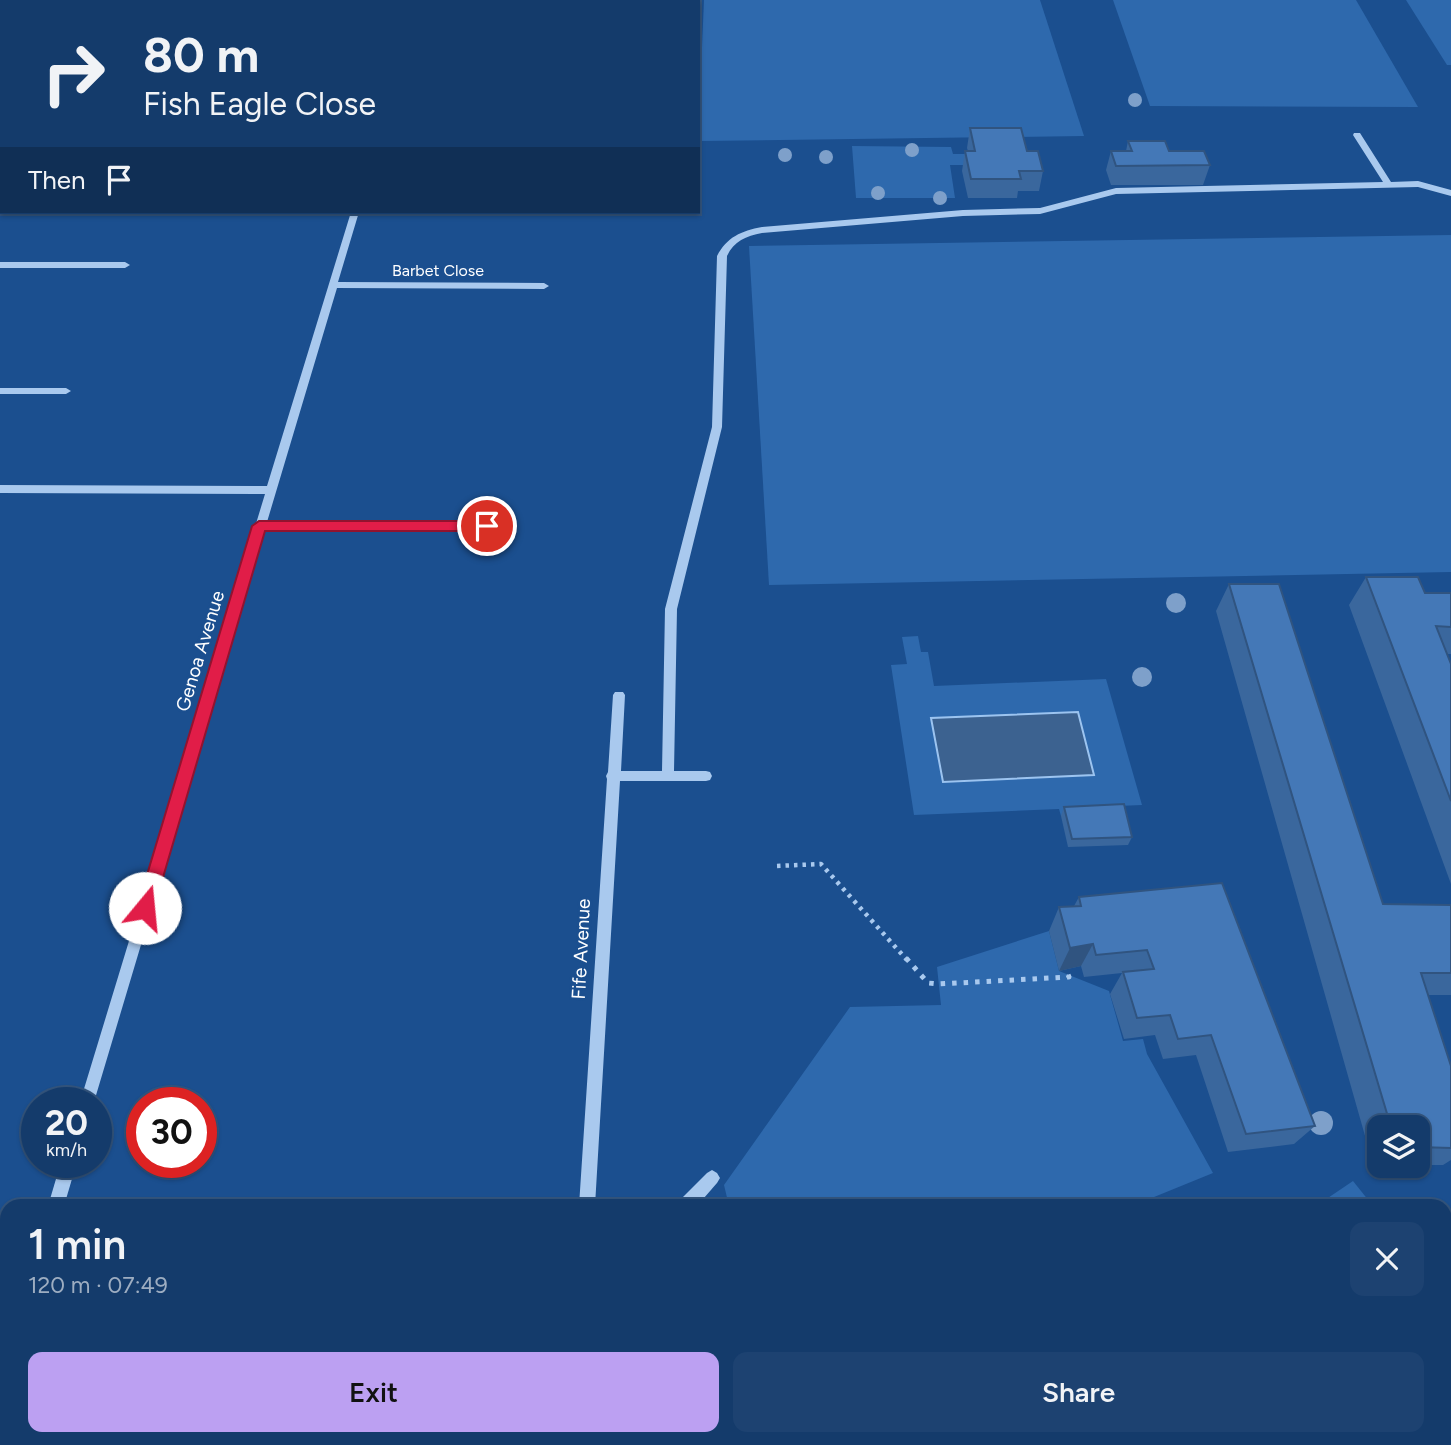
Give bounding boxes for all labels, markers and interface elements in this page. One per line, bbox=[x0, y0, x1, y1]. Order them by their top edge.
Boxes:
text: 80 m bbox=[143, 25, 259, 84]
icon: right bbox=[28, 28, 119, 119]
text: Fish Eagle Close bbox=[143, 85, 376, 123]
icon: arrive bbox=[100, 161, 138, 199]
text: Then bbox=[28, 164, 86, 196]
street label: Barbet Close bbox=[392, 261, 484, 280]
pin bbox=[457, 496, 517, 556]
icon: arrive bbox=[468, 507, 506, 545]
street label: Genoa Avenue bbox=[171, 588, 229, 714]
position arrow bbox=[108, 871, 182, 945]
street label: Fife Avenue bbox=[567, 898, 595, 1000]
speed limit sign: 30 bbox=[126, 1087, 217, 1178]
text: 20 bbox=[45, 1102, 88, 1144]
map controls bbox=[1367, 1115, 1430, 1178]
button: layers bbox=[1367, 1115, 1430, 1178]
text: km/h bbox=[46, 1139, 87, 1161]
text: 1 min bbox=[28, 1219, 126, 1270]
button: close bbox=[1350, 1222, 1424, 1296]
text: 120 m · 07:49 bbox=[28, 1271, 168, 1299]
button: Exit bbox=[28, 1352, 719, 1432]
button: Share bbox=[733, 1352, 1424, 1432]

